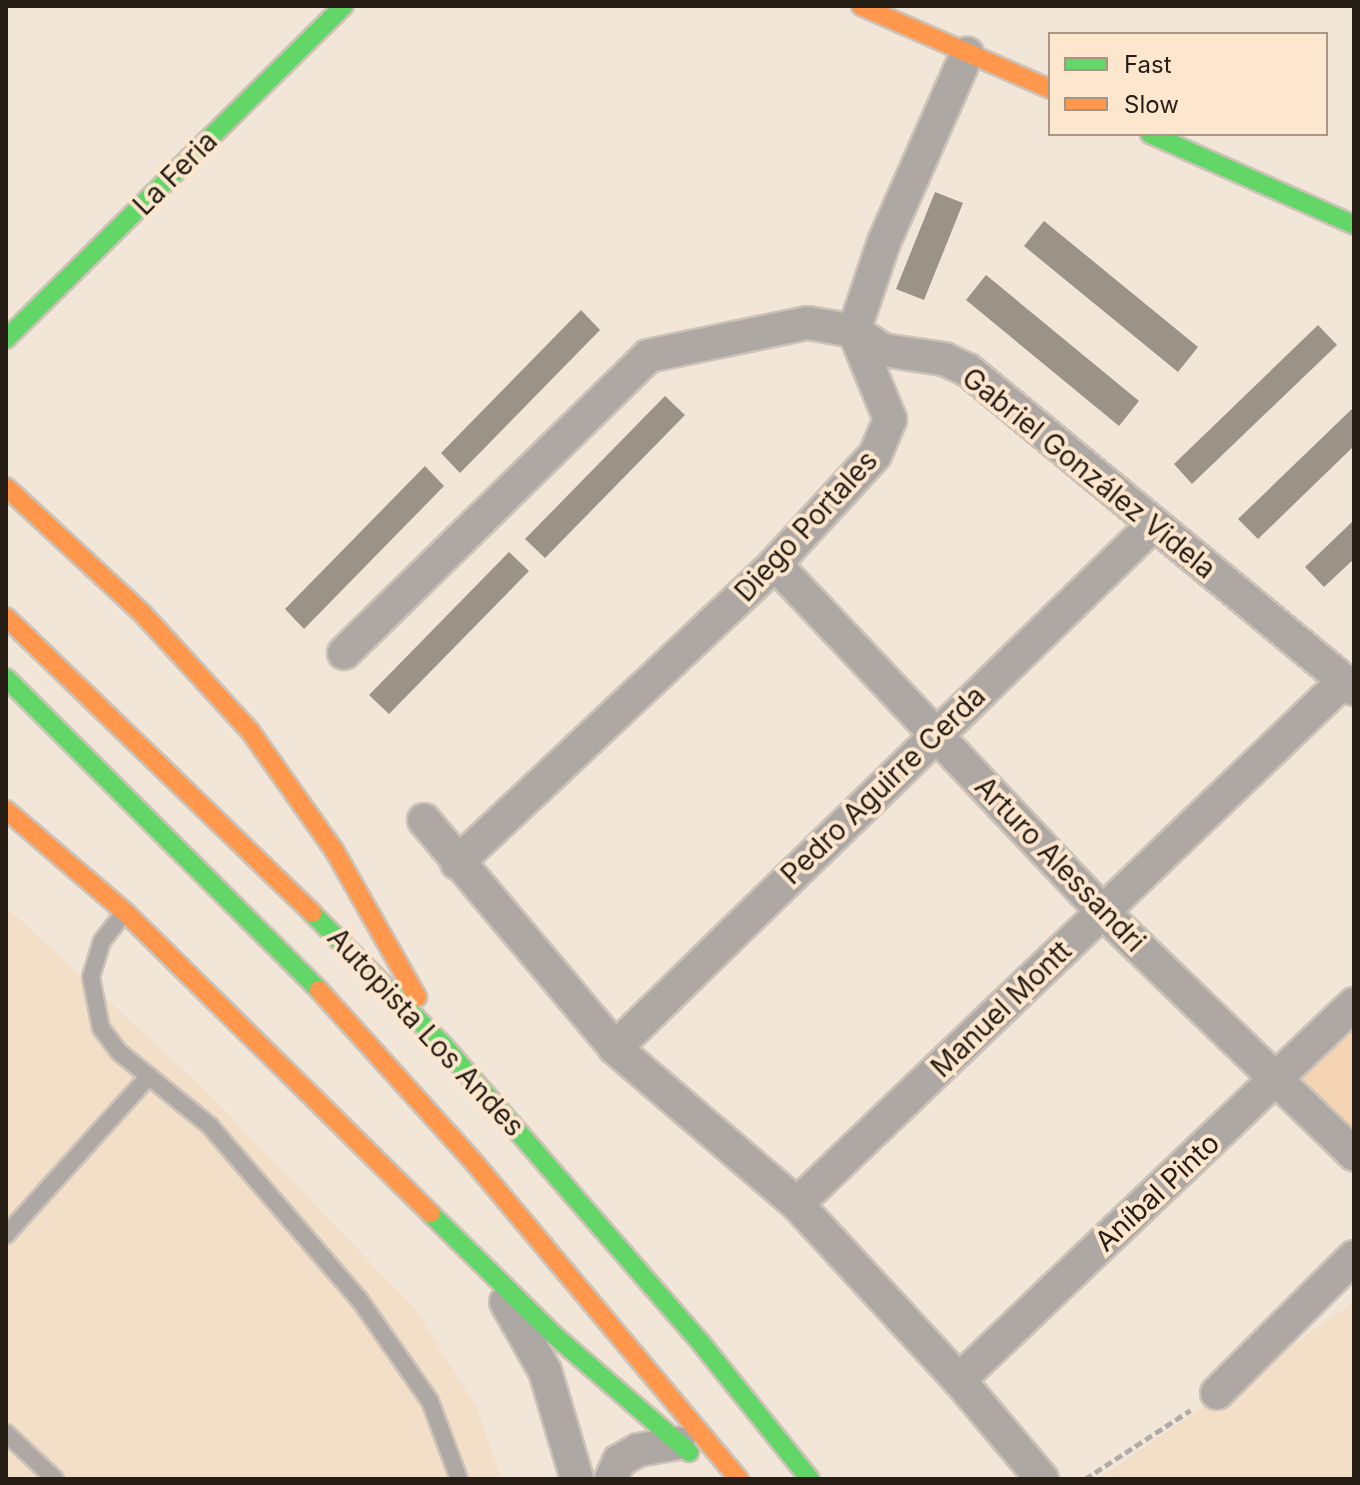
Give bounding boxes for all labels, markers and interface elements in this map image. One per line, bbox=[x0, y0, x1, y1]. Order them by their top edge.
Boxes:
legend bbox=[1048, 32, 1328, 136]
text: Fast bbox=[1124, 50, 1172, 79]
text: Slow bbox=[1124, 90, 1179, 119]
street label: La Feria bbox=[126, 124, 224, 222]
street label: Gabriel González Videla bbox=[956, 361, 1222, 585]
street label: Diego Portales bbox=[728, 444, 884, 608]
street label: Pedro Aguirre Cerda bbox=[774, 679, 992, 891]
street label: Arturo Alessandri bbox=[968, 770, 1152, 958]
street label: Autopista Los Andes bbox=[321, 921, 531, 1143]
street label: Manuel Montt bbox=[924, 934, 1078, 1084]
street label: Aníbal Pinto bbox=[1088, 1126, 1226, 1258]

